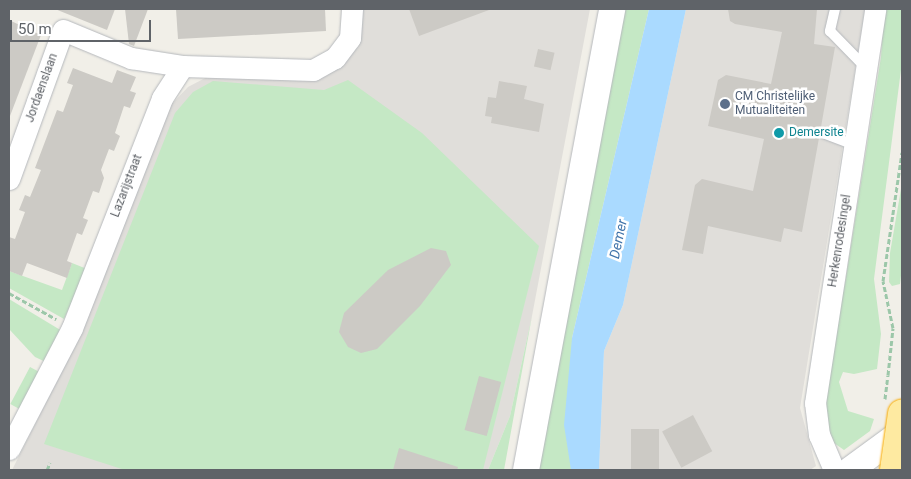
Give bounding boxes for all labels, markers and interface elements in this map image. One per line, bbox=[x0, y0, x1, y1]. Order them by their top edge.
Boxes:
scale bar bbox=[12, 10, 154, 42]
text: 50 m bbox=[18, 20, 52, 38]
street label: Jordaenslaan bbox=[23, 51, 61, 125]
place label: CM Christelijke Mutualiteiten bbox=[735, 90, 815, 118]
marker: CM Christelijke Mutualiteiten bbox=[719, 98, 731, 110]
place label: Demersite bbox=[789, 126, 844, 140]
marker: Demersite bbox=[773, 127, 785, 139]
street label: Lazarijstraat bbox=[108, 152, 146, 220]
street label: Herkenrodesingel bbox=[826, 194, 854, 288]
water label: Demer bbox=[606, 218, 630, 260]

